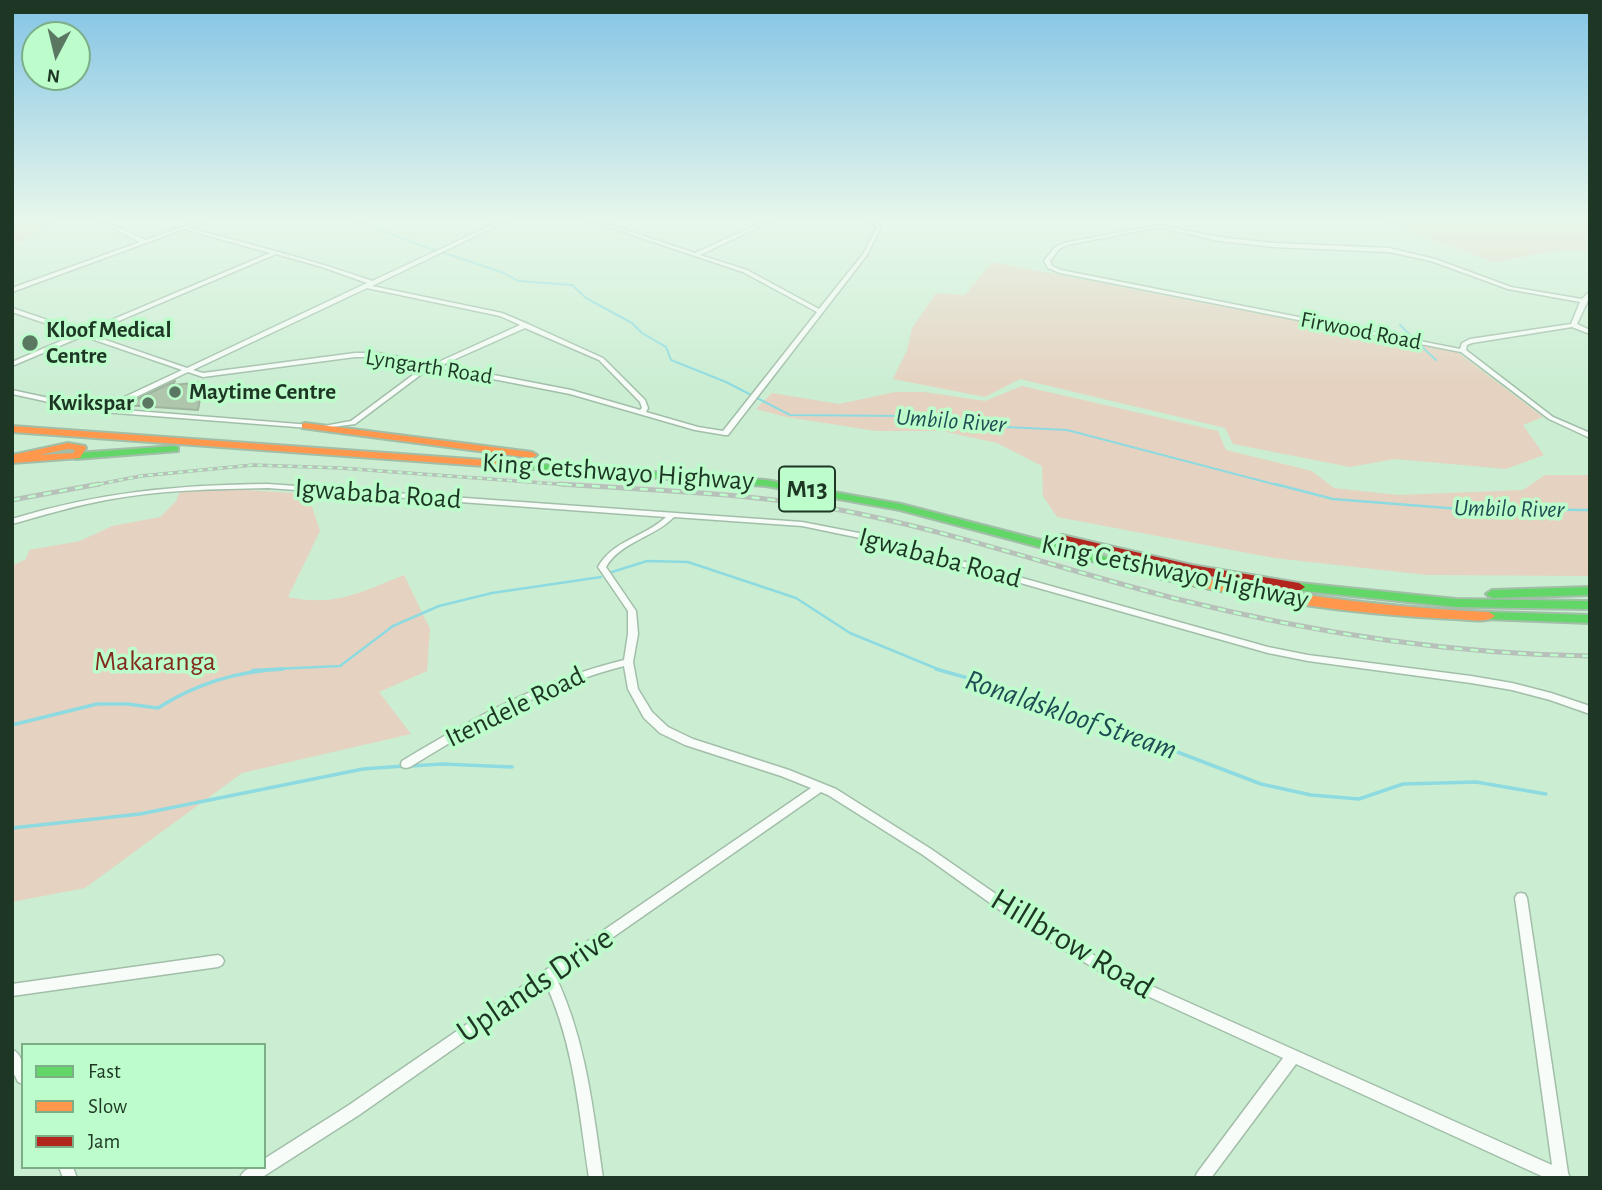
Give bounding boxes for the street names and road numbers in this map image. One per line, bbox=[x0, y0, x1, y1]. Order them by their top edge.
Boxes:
street label: Firwood Road bbox=[1298, 306, 1424, 356]
street label: Lyngarth Road bbox=[363, 343, 495, 391]
street label: King Cetshwayo Highway bbox=[481, 446, 755, 498]
road number: M13 bbox=[779, 467, 835, 512]
street label: Igwababa Road bbox=[294, 471, 462, 517]
street label: Igwababa Road bbox=[855, 520, 1025, 596]
street label: King Cetshwayo Highway bbox=[1038, 527, 1312, 617]
street label: Itendele Road bbox=[440, 659, 590, 755]
street label: Hillbrow Road bbox=[983, 880, 1161, 1008]
street label: Uplands Drive bbox=[449, 918, 621, 1052]

